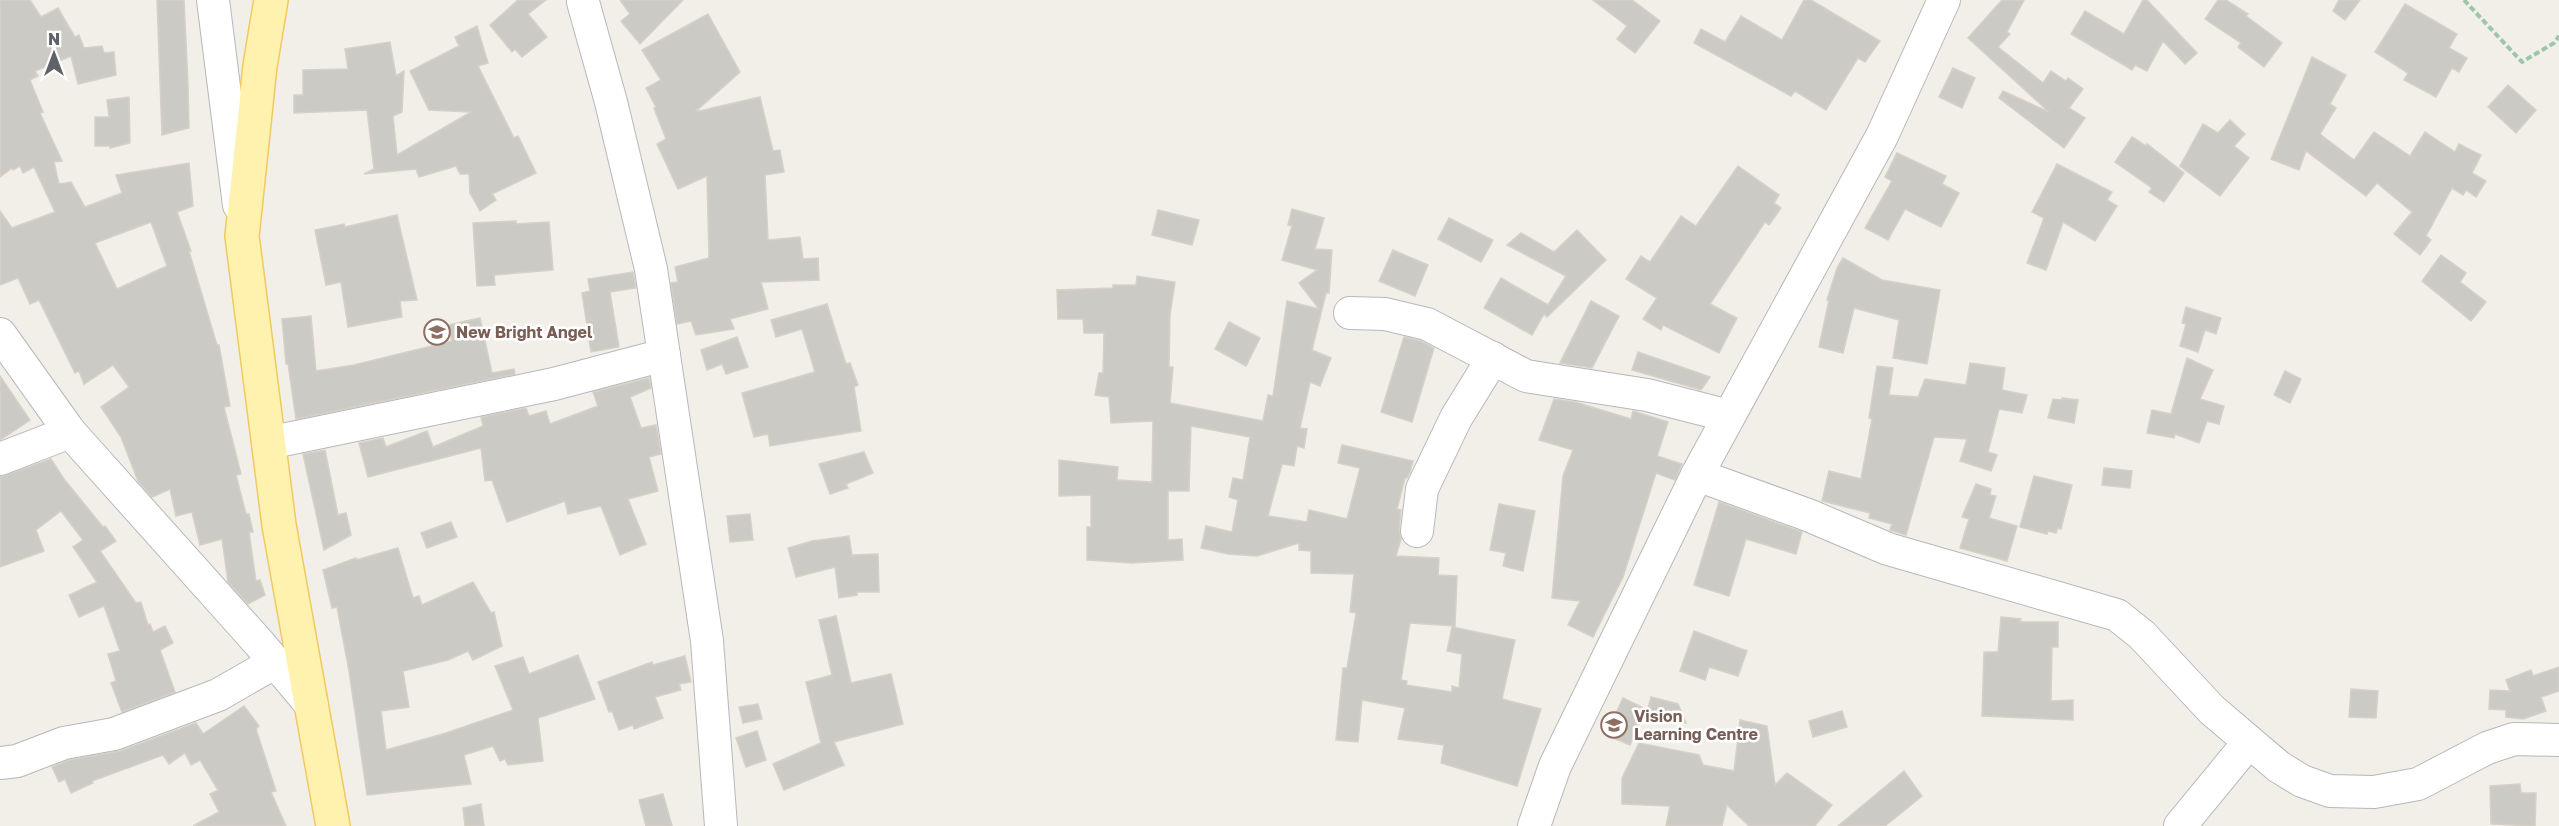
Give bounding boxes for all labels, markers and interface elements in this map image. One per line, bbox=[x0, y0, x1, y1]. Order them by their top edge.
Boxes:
north arrow bbox=[24, 24, 84, 84]
text: N bbox=[48, 29, 60, 49]
school or university icon: New Bright Angel bbox=[422, 317, 452, 347]
place label: New Bright Angel bbox=[456, 322, 593, 342]
place label: Vision Learning Centre bbox=[1634, 706, 1758, 744]
school or university icon: Vision Learning Centre bbox=[1599, 710, 1629, 740]

